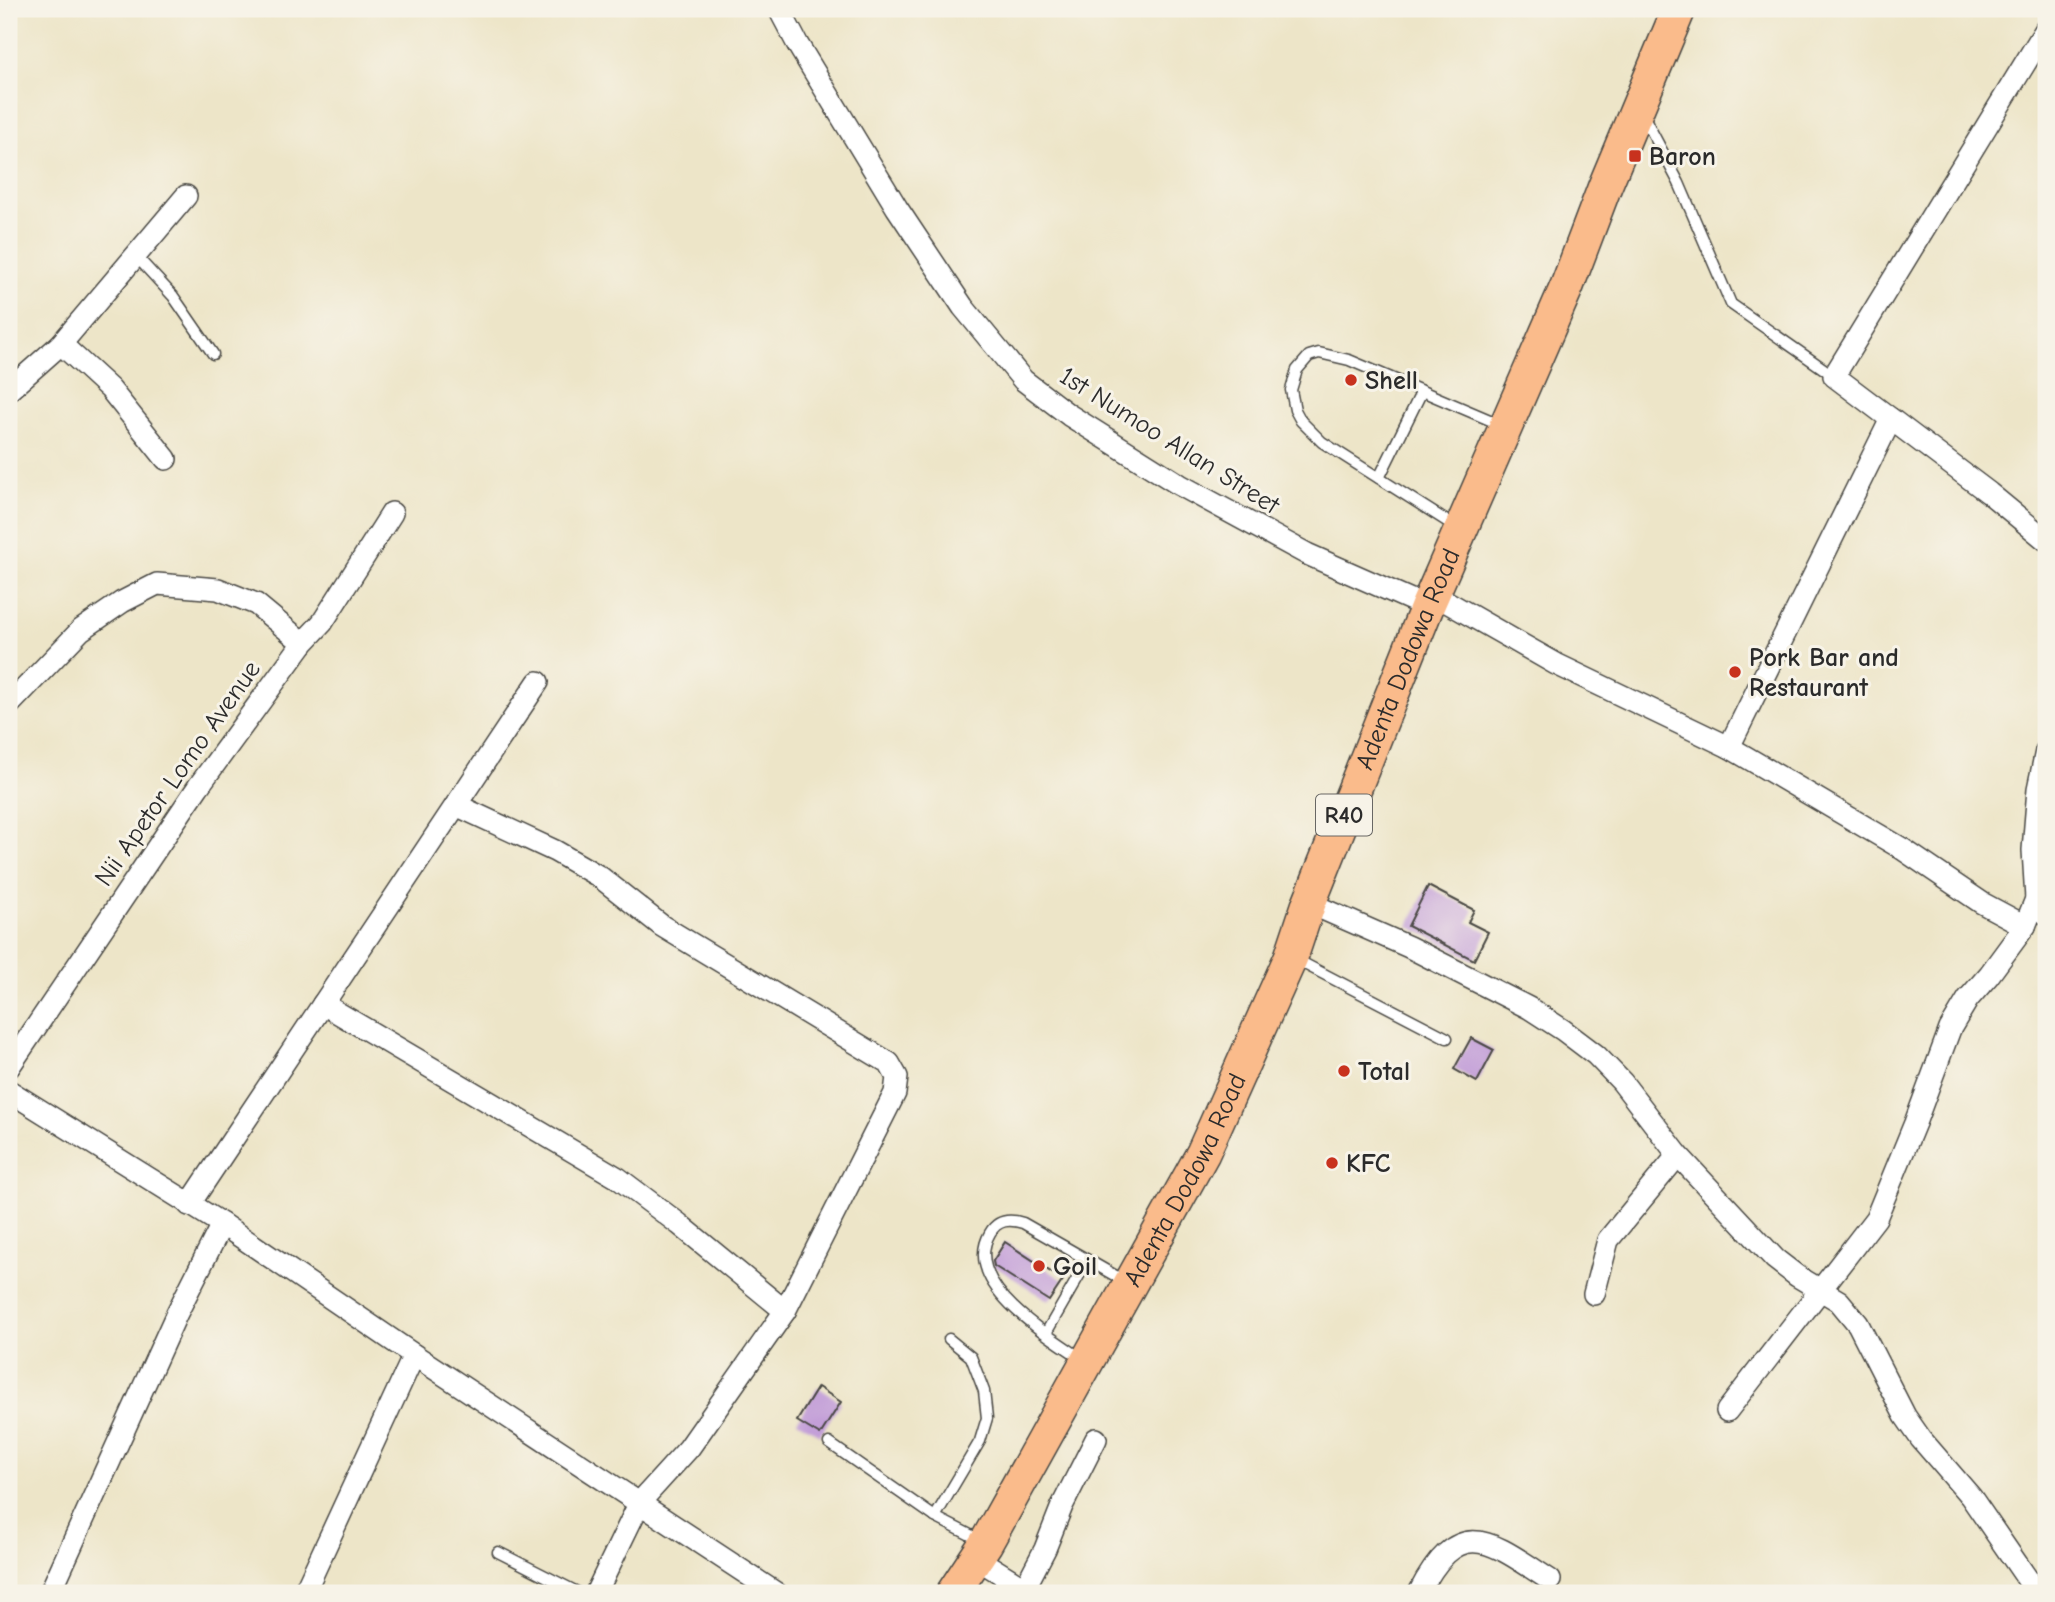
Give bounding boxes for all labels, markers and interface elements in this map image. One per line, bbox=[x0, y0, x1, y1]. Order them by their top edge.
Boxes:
place label: Baron bbox=[1649, 142, 1716, 172]
marker: Baron bbox=[1627, 148, 1643, 164]
street label: 1st Numoo Allan Street bbox=[1054, 361, 1286, 522]
place label: Shell bbox=[1365, 366, 1418, 396]
marker: Shell bbox=[1343, 372, 1359, 388]
street label: Adenta Dodowa Road bbox=[1350, 544, 1467, 774]
place label: Pork Bar and Restaurant bbox=[1749, 643, 1899, 703]
street label: Nii Apetor Lomo Avenue bbox=[89, 655, 267, 892]
marker: Pork Bar and Restaurant bbox=[1727, 664, 1743, 680]
road number: R40 bbox=[1316, 794, 1372, 836]
place label: Total bbox=[1358, 1057, 1410, 1087]
marker: Total bbox=[1336, 1063, 1352, 1079]
street label: Adenta Dodowa Road bbox=[1118, 1069, 1253, 1292]
place label: KFC bbox=[1346, 1149, 1391, 1179]
marker: KFC bbox=[1324, 1155, 1340, 1171]
place label: Goil bbox=[1053, 1252, 1097, 1282]
marker: Goil bbox=[1031, 1258, 1047, 1274]

